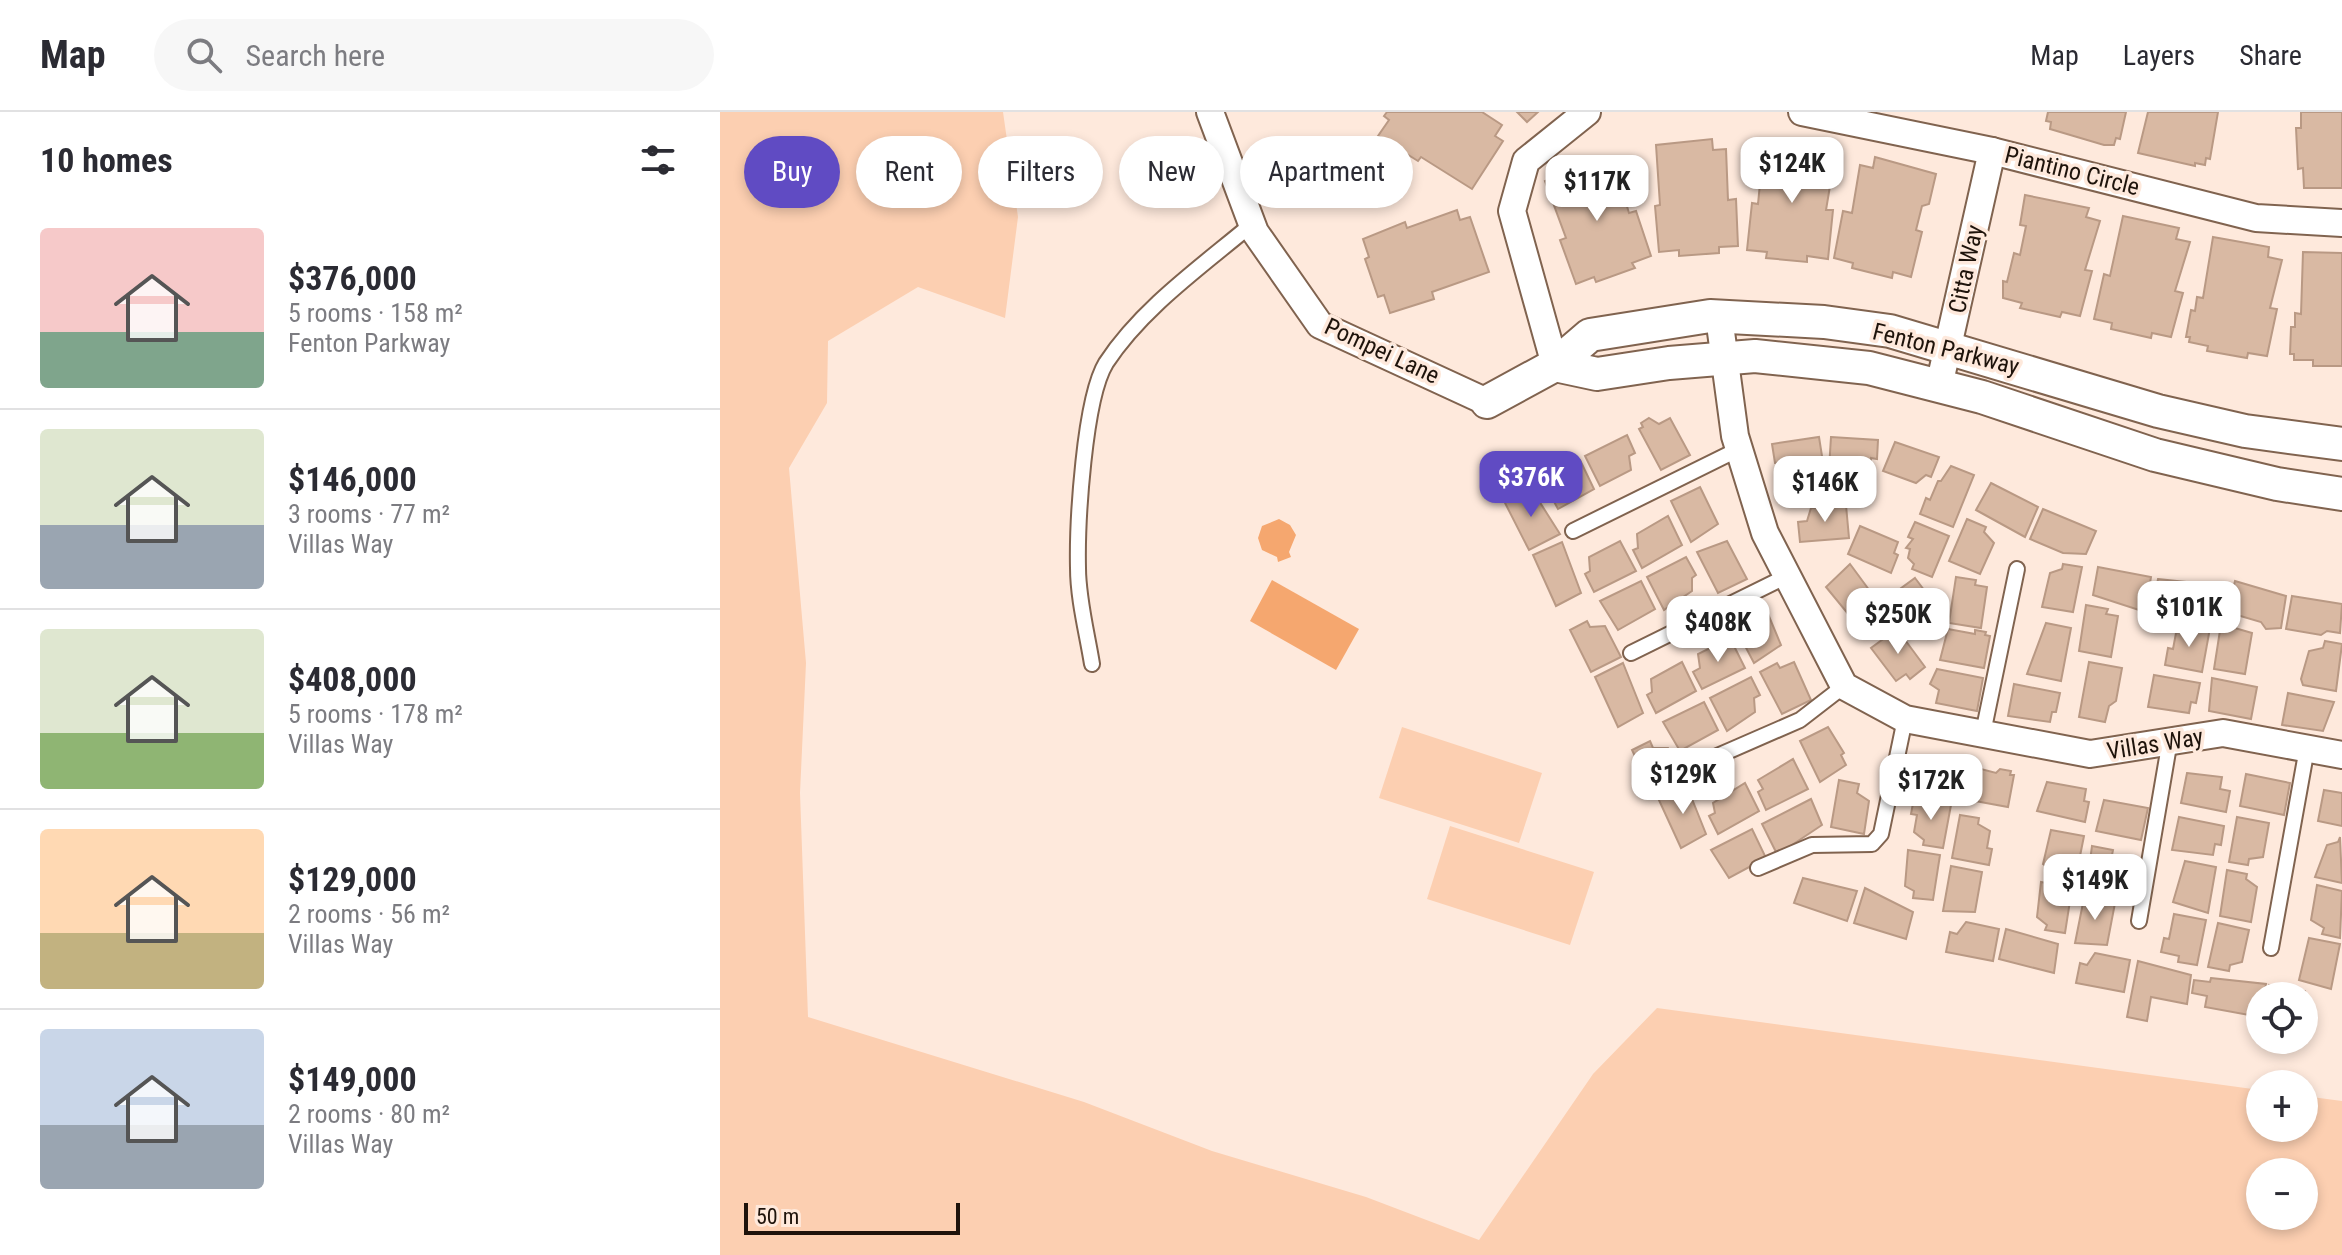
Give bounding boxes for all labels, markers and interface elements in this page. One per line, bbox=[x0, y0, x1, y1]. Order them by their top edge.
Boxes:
search box bbox=[154, 19, 714, 91]
text: Map bbox=[40, 33, 106, 77]
icon: search bbox=[182, 33, 226, 77]
text: Search here bbox=[246, 38, 385, 73]
text: Map bbox=[2030, 39, 2079, 72]
text: Layers bbox=[2123, 39, 2195, 72]
text: Share bbox=[2239, 39, 2302, 72]
chip: Buy bbox=[744, 136, 840, 208]
chip: Rent bbox=[856, 136, 962, 208]
chip: Filters bbox=[978, 136, 1103, 208]
chip: New bbox=[1119, 136, 1224, 208]
chip: Apartment bbox=[1240, 136, 1413, 208]
pin: $124K bbox=[1736, 137, 1848, 205]
icon: filters bbox=[636, 138, 680, 182]
text: 10 homes bbox=[40, 140, 173, 180]
street label: Piantino Circle bbox=[2002, 141, 2142, 201]
text: $124K bbox=[1759, 148, 1825, 178]
pin: $117K bbox=[1541, 155, 1653, 223]
text: $117K bbox=[1564, 166, 1630, 196]
street label: Citta Way bbox=[1943, 222, 1989, 316]
text: $376,000 bbox=[288, 258, 417, 298]
icon: home bbox=[104, 260, 200, 356]
text: 5 rooms · 158 m² bbox=[288, 298, 463, 328]
street label: Pompei Lane bbox=[1320, 312, 1444, 390]
street label: Fenton Parkway bbox=[1870, 317, 2022, 381]
text: Fenton Parkway bbox=[288, 328, 450, 358]
pin: $376K bbox=[1475, 451, 1587, 519]
pin: $146K bbox=[1769, 456, 1881, 524]
text: $146,000 bbox=[288, 459, 417, 499]
icon: home bbox=[104, 461, 200, 557]
text: $376K bbox=[1498, 462, 1564, 492]
text: $146K bbox=[1792, 467, 1858, 497]
text: 3 rooms · 77 m² bbox=[288, 499, 450, 529]
text: Villas Way bbox=[288, 529, 393, 559]
pin: $101K bbox=[2133, 581, 2245, 649]
pin: $250K bbox=[1842, 588, 1954, 656]
text: $101K bbox=[2156, 592, 2222, 622]
pin: $408K bbox=[1662, 596, 1774, 664]
text: $250K bbox=[1865, 599, 1931, 629]
text: $408K bbox=[1685, 607, 1751, 637]
text: $408,000 bbox=[288, 659, 417, 699]
icon: home bbox=[104, 661, 200, 757]
text: 5 rooms · 178 m² bbox=[288, 699, 463, 729]
street label: Villas Way bbox=[2105, 723, 2205, 765]
text: Villas Way bbox=[288, 729, 393, 759]
pin: $129K bbox=[1627, 748, 1739, 816]
pin: $172K bbox=[1875, 754, 1987, 822]
text: $129K bbox=[1650, 759, 1716, 789]
text: $172K bbox=[1898, 765, 1964, 795]
pin: $149K bbox=[2039, 854, 2151, 922]
text: $129,000 bbox=[288, 859, 417, 899]
icon: home bbox=[104, 861, 200, 957]
text: $149K bbox=[2062, 865, 2128, 895]
text: 2 rooms · 56 m² bbox=[288, 899, 450, 929]
text: Villas Way bbox=[288, 929, 393, 959]
map controls bbox=[2246, 982, 2318, 1230]
button: locate bbox=[2246, 982, 2318, 1054]
text: $149,000 bbox=[288, 1059, 417, 1099]
icon: home bbox=[104, 1061, 200, 1157]
button: + bbox=[2246, 1070, 2318, 1142]
text: 2 rooms · 80 m² bbox=[288, 1099, 450, 1129]
text: Villas Way bbox=[288, 1129, 393, 1159]
button: − bbox=[2246, 1158, 2318, 1230]
scale bar bbox=[744, 1199, 960, 1235]
text: 50 m bbox=[756, 1204, 799, 1229]

